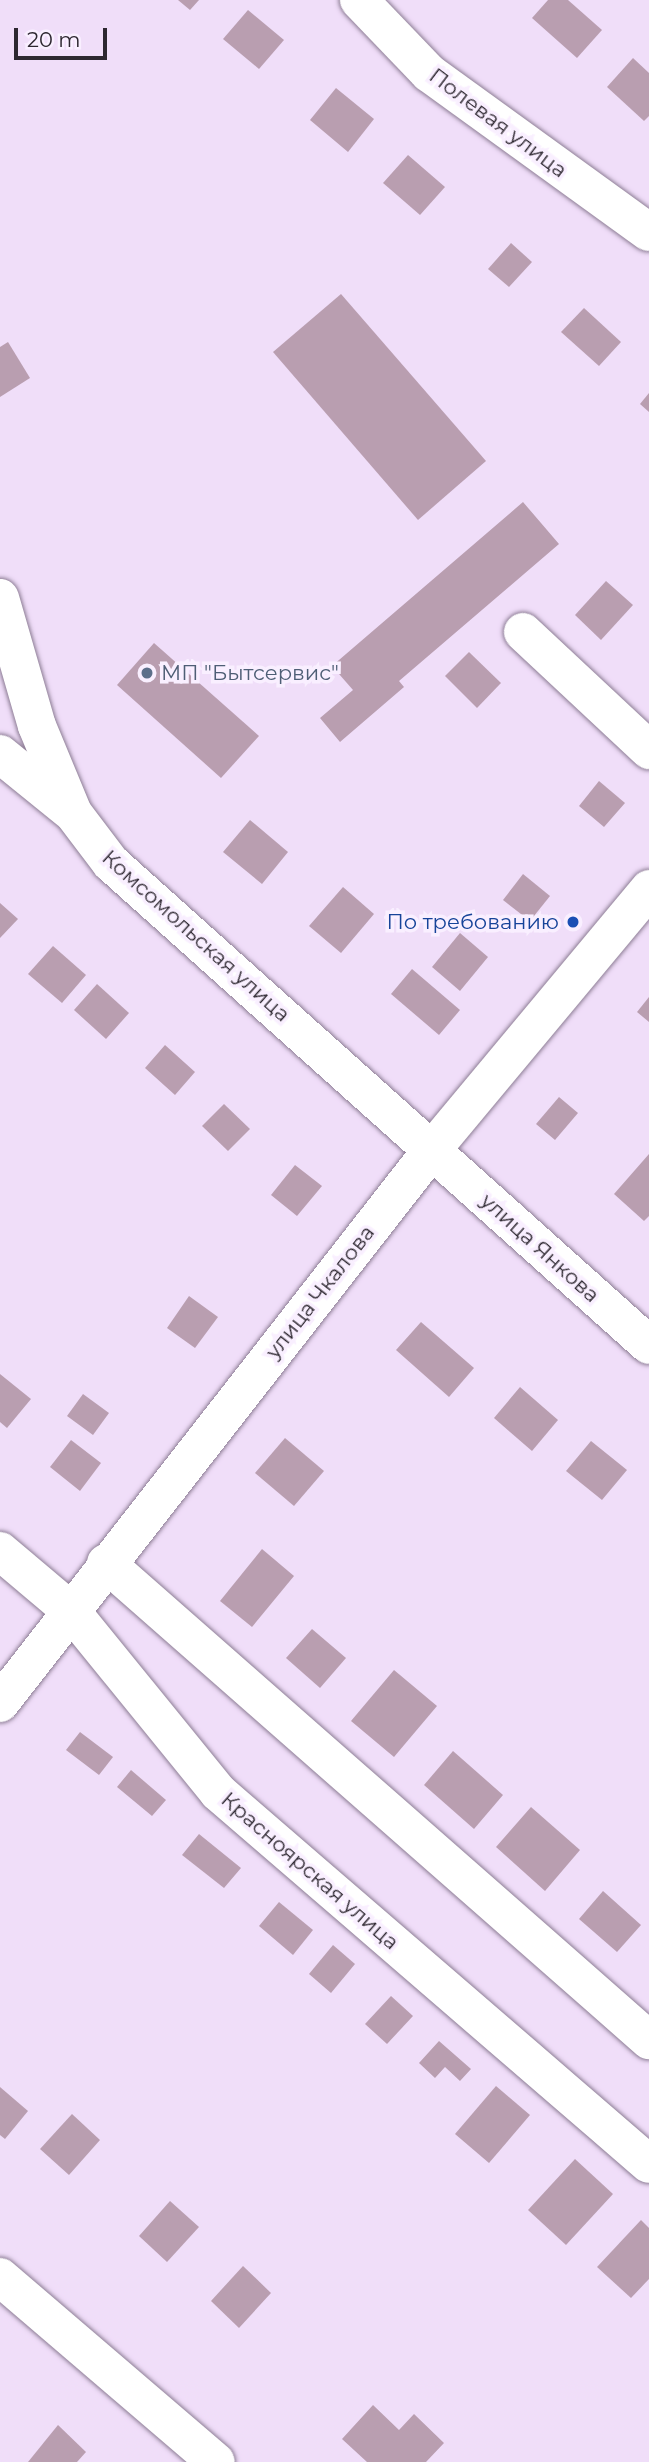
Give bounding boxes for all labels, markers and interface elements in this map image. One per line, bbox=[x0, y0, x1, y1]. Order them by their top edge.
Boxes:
scale bar bbox=[18, 14, 110, 58]
text: 20 m bbox=[27, 27, 81, 52]
street label: Полевая улица bbox=[424, 63, 572, 183]
place label: МП "Бытсервис" bbox=[161, 660, 339, 686]
marker: МП "Бытсервис" bbox=[139, 665, 155, 681]
street label: Комсомольская улица bbox=[97, 845, 295, 1027]
place label: По требованию bbox=[387, 909, 559, 935]
marker: По требованию bbox=[565, 914, 581, 930]
street label: улица Янкова bbox=[476, 1188, 604, 1308]
street label: улица Чкалова bbox=[260, 1220, 380, 1364]
street label: Красноярская улица bbox=[216, 1787, 404, 1955]

